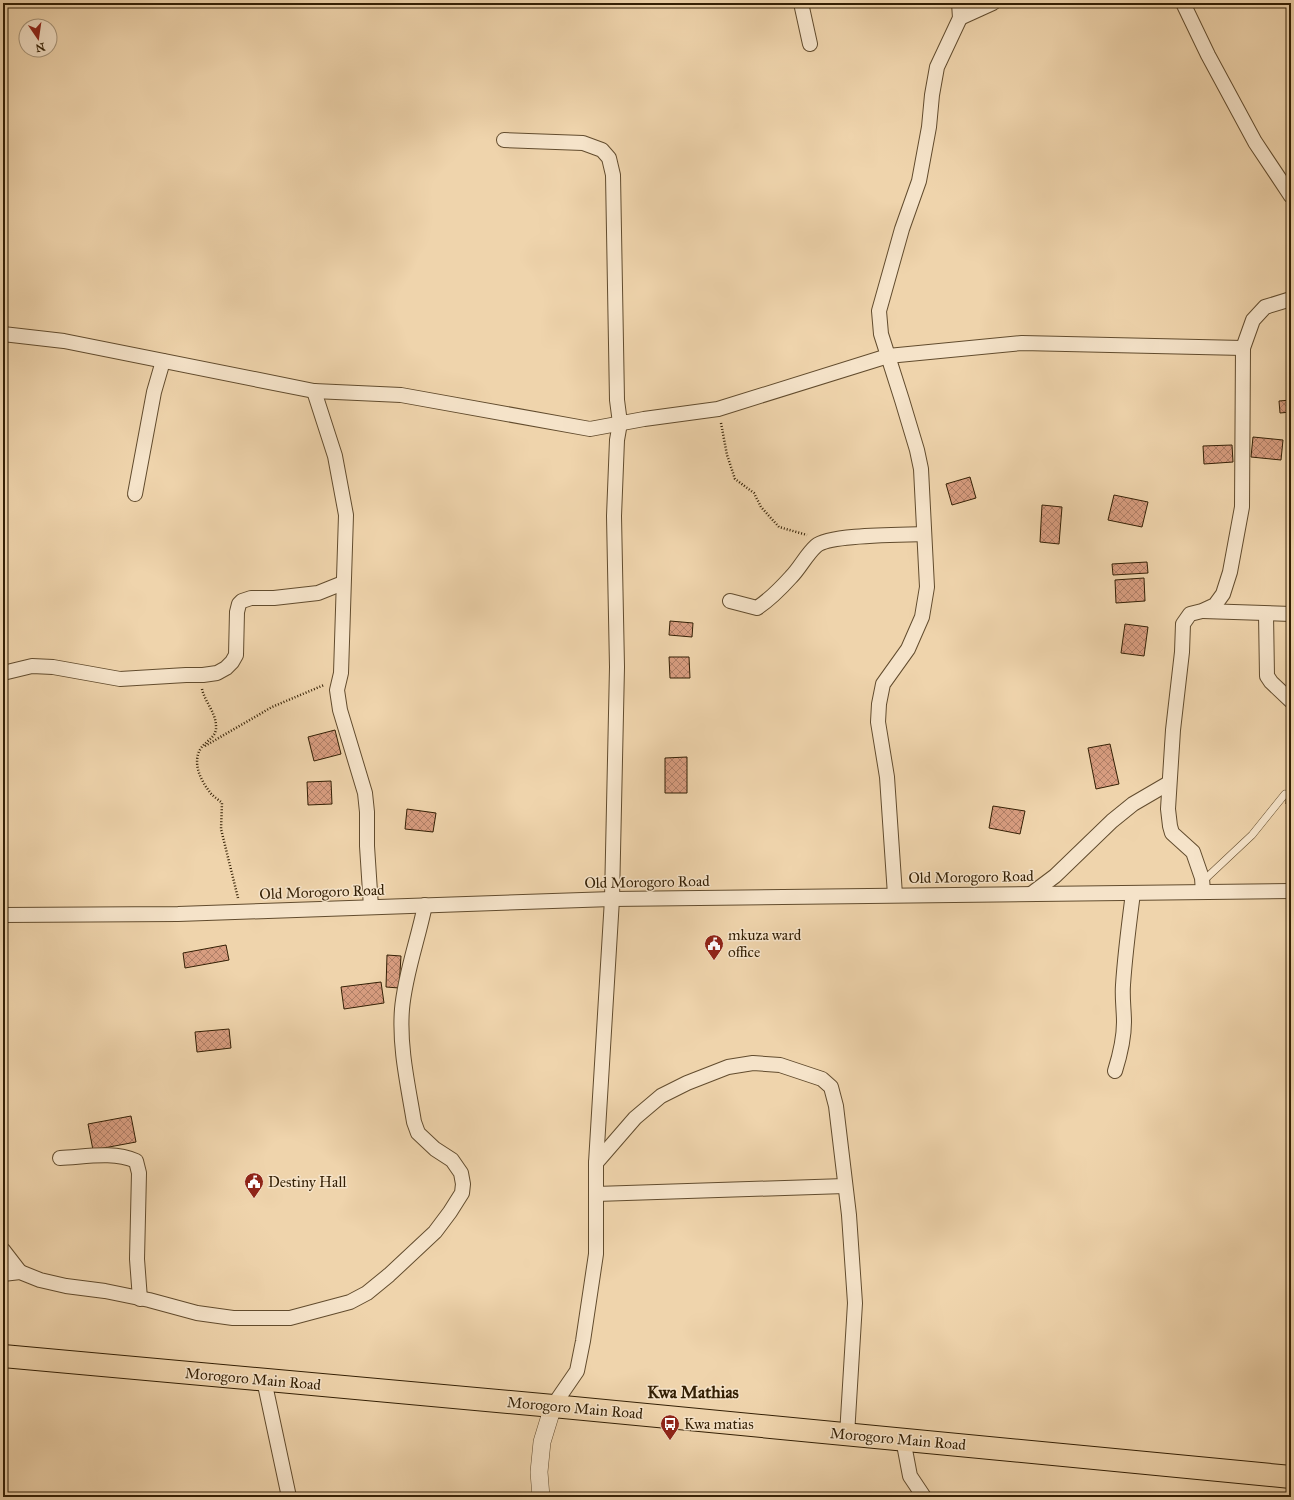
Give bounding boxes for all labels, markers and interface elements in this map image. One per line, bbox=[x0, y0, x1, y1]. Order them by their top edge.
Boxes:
north arrow bbox=[18, 18, 58, 58]
text: N bbox=[33, 40, 46, 55]
street label: Old Morogoro Road bbox=[908, 867, 1034, 887]
street label: Old Morogoro Road bbox=[584, 872, 710, 892]
street label: Old Morogoro Road bbox=[259, 881, 385, 903]
place label: mkuza ward office bbox=[728, 926, 802, 961]
public building icon: mkuza ward office bbox=[703, 933, 725, 961]
public building icon: Destiny Hall bbox=[243, 1171, 265, 1199]
place label: Destiny Hall bbox=[268, 1173, 347, 1191]
street label: Morogoro Main Road bbox=[184, 1364, 322, 1394]
district label: Kwa Mathias bbox=[647, 1382, 739, 1403]
street label: Morogoro Main Road bbox=[506, 1393, 644, 1423]
bus stop icon: Kwa matias bbox=[659, 1413, 681, 1441]
place label: Kwa matias bbox=[684, 1415, 754, 1433]
street label: Morogoro Main Road bbox=[829, 1424, 967, 1454]

